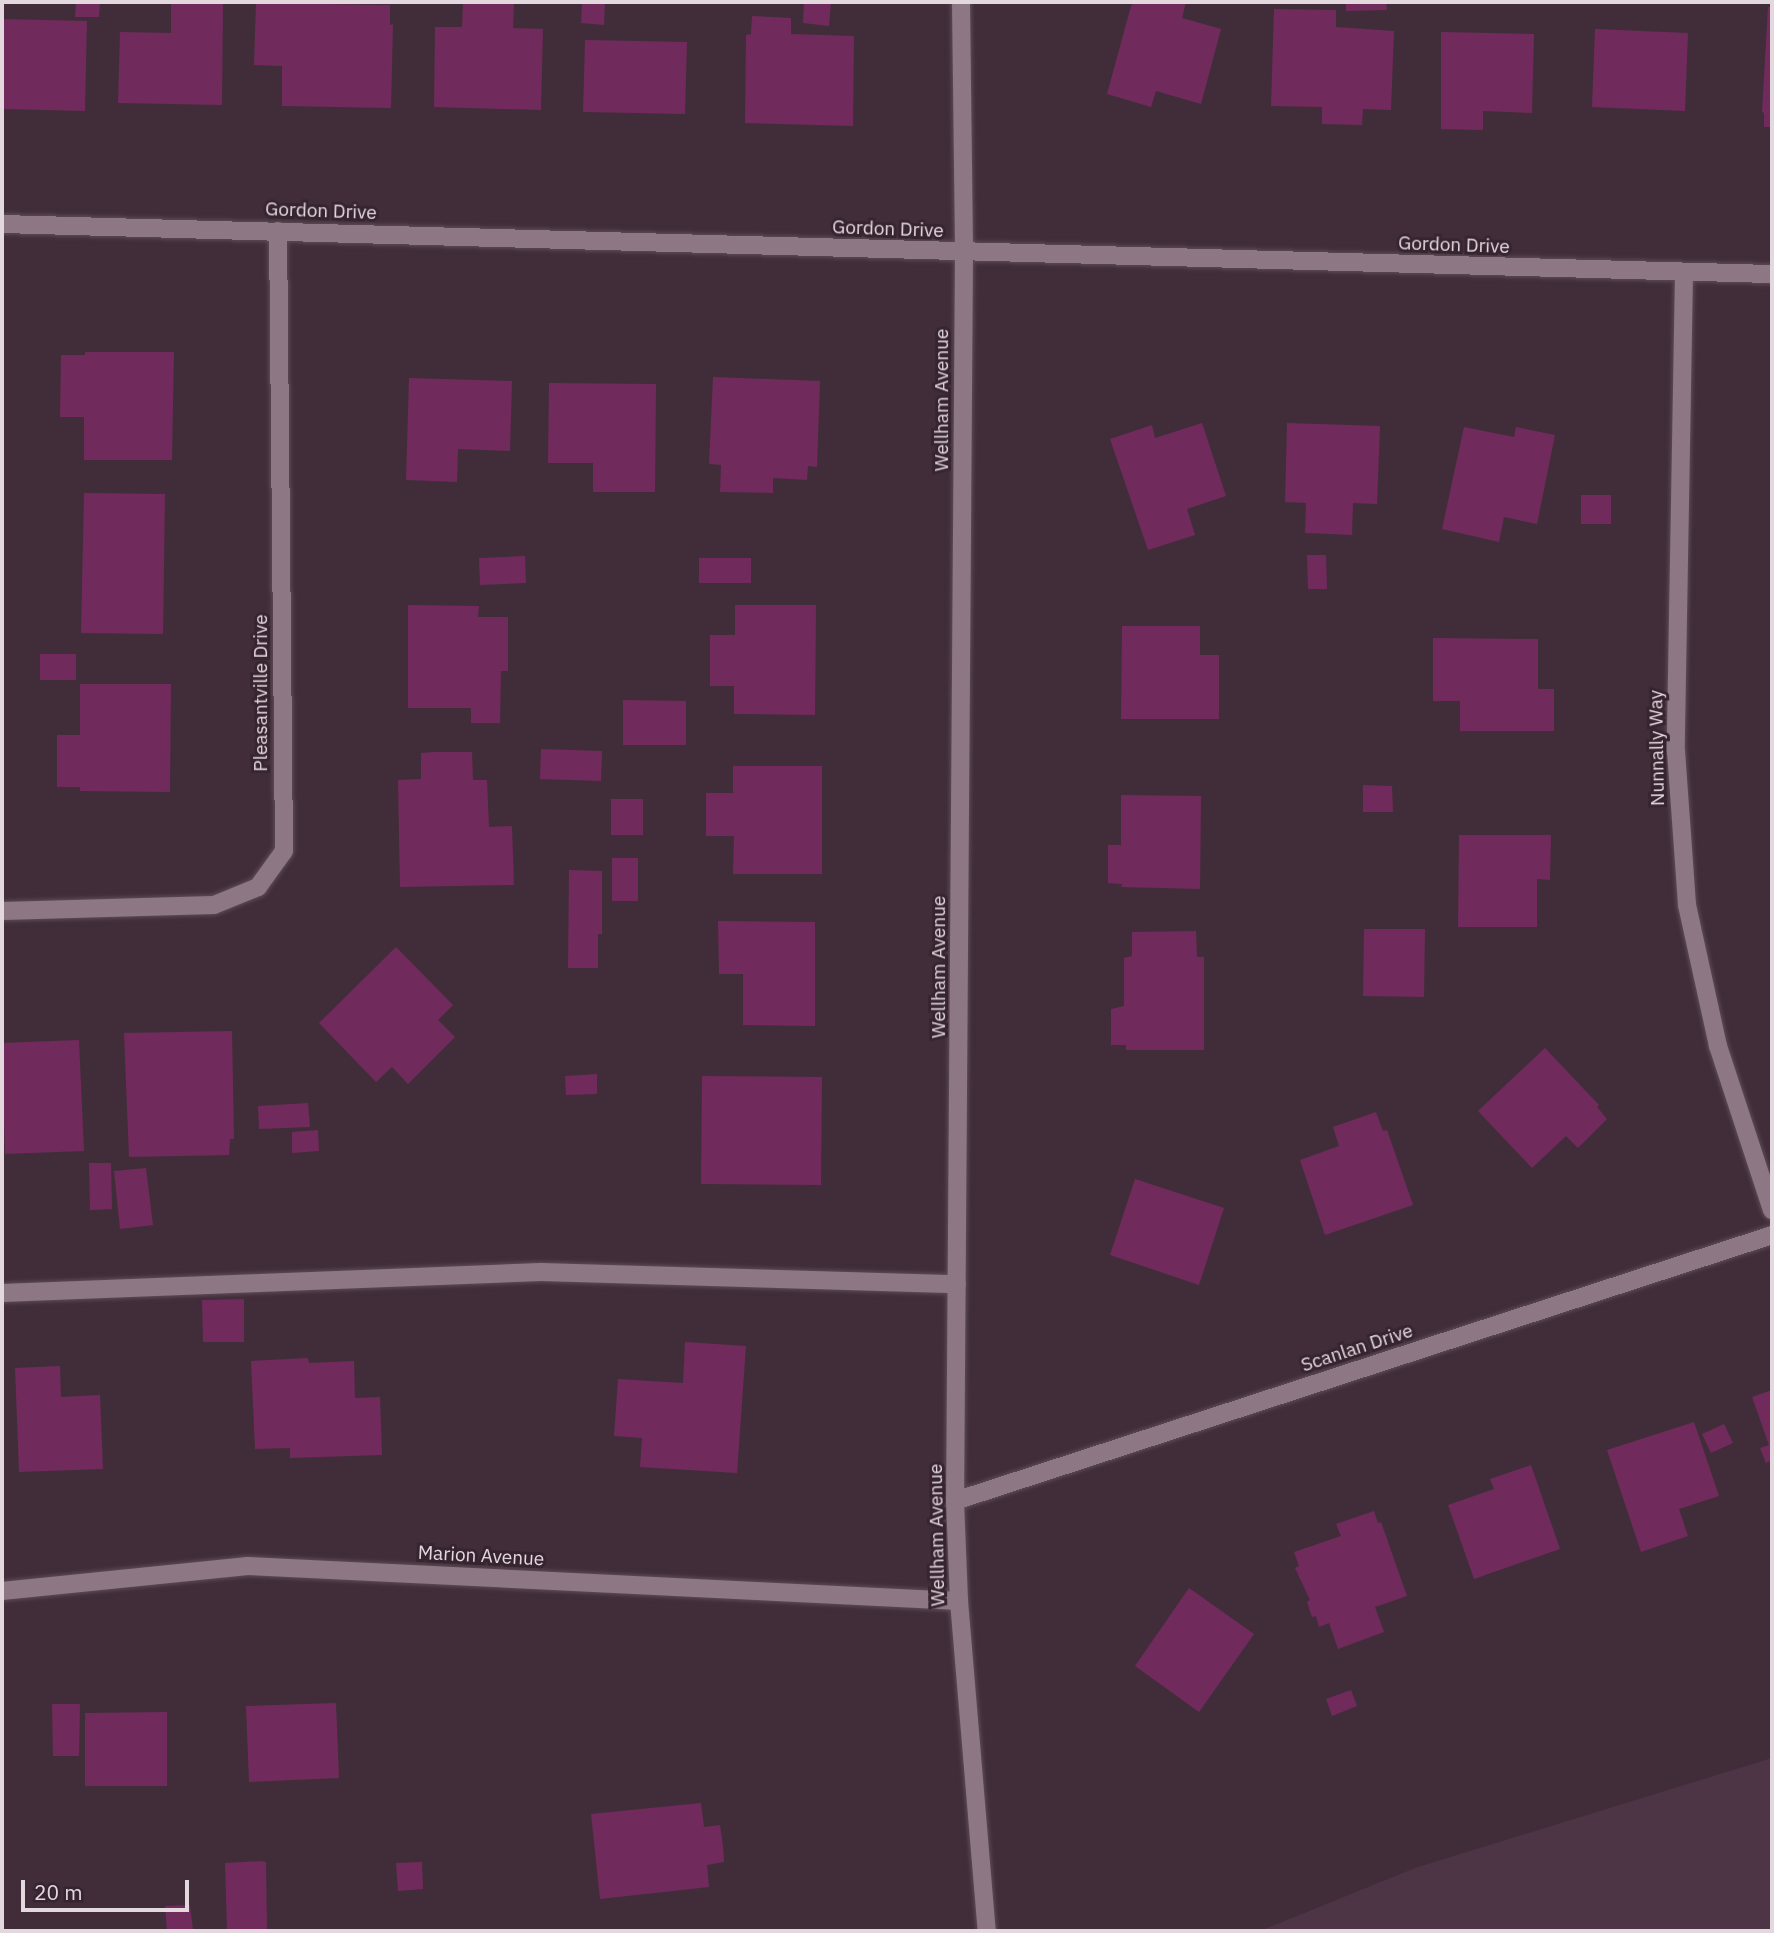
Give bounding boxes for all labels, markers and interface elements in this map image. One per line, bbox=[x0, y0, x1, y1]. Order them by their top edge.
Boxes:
street label: Gordon Drive bbox=[265, 198, 377, 224]
street label: Gordon Drive bbox=[832, 216, 944, 242]
street label: Gordon Drive bbox=[1398, 232, 1510, 258]
street label: Wellham Avenue bbox=[931, 329, 953, 471]
street label: Pleasantville Drive bbox=[250, 614, 272, 772]
street label: Nunnally Way bbox=[1645, 690, 1669, 806]
street label: Wellham Avenue bbox=[928, 896, 950, 1038]
street label: Scanlan Drive bbox=[1298, 1319, 1416, 1377]
street label: Wellham Avenue bbox=[924, 1463, 950, 1607]
street label: Marion Avenue bbox=[417, 1541, 545, 1571]
scale bar bbox=[24, 1867, 192, 1911]
text: 20 m bbox=[34, 1878, 83, 1906]

